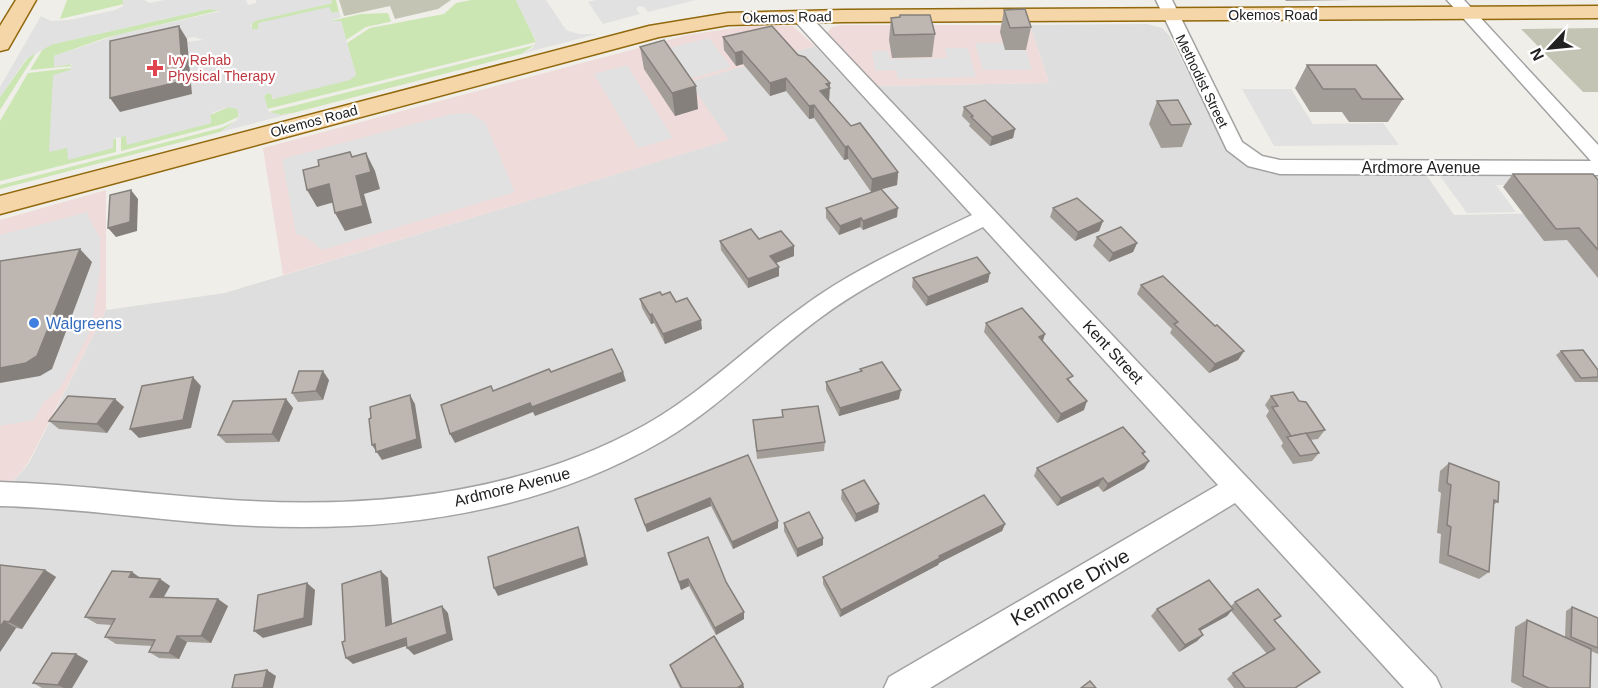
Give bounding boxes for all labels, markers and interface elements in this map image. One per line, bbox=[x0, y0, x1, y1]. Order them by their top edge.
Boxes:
street label: Okemos Road bbox=[1228, 7, 1318, 23]
street label: Okemos Road bbox=[742, 8, 832, 26]
north arrow bbox=[1520, 18, 1580, 78]
street label: Methodist Street bbox=[1172, 32, 1232, 130]
text: N bbox=[1527, 45, 1547, 63]
place label: Ivy Rehab Physical Therapy bbox=[168, 52, 275, 84]
marker: Ivy Rehab Physical Therapy bbox=[146, 59, 164, 77]
street label: Okemos Road bbox=[269, 102, 359, 140]
street label: Ardmore Avenue bbox=[1362, 159, 1481, 176]
place label: Walgreens bbox=[46, 315, 122, 332]
marker: Walgreens bbox=[27, 316, 41, 330]
street label: Kent Street bbox=[1079, 317, 1147, 387]
street label: Ardmore Avenue bbox=[452, 464, 572, 510]
street label: Kenmore Drive bbox=[1007, 544, 1133, 630]

